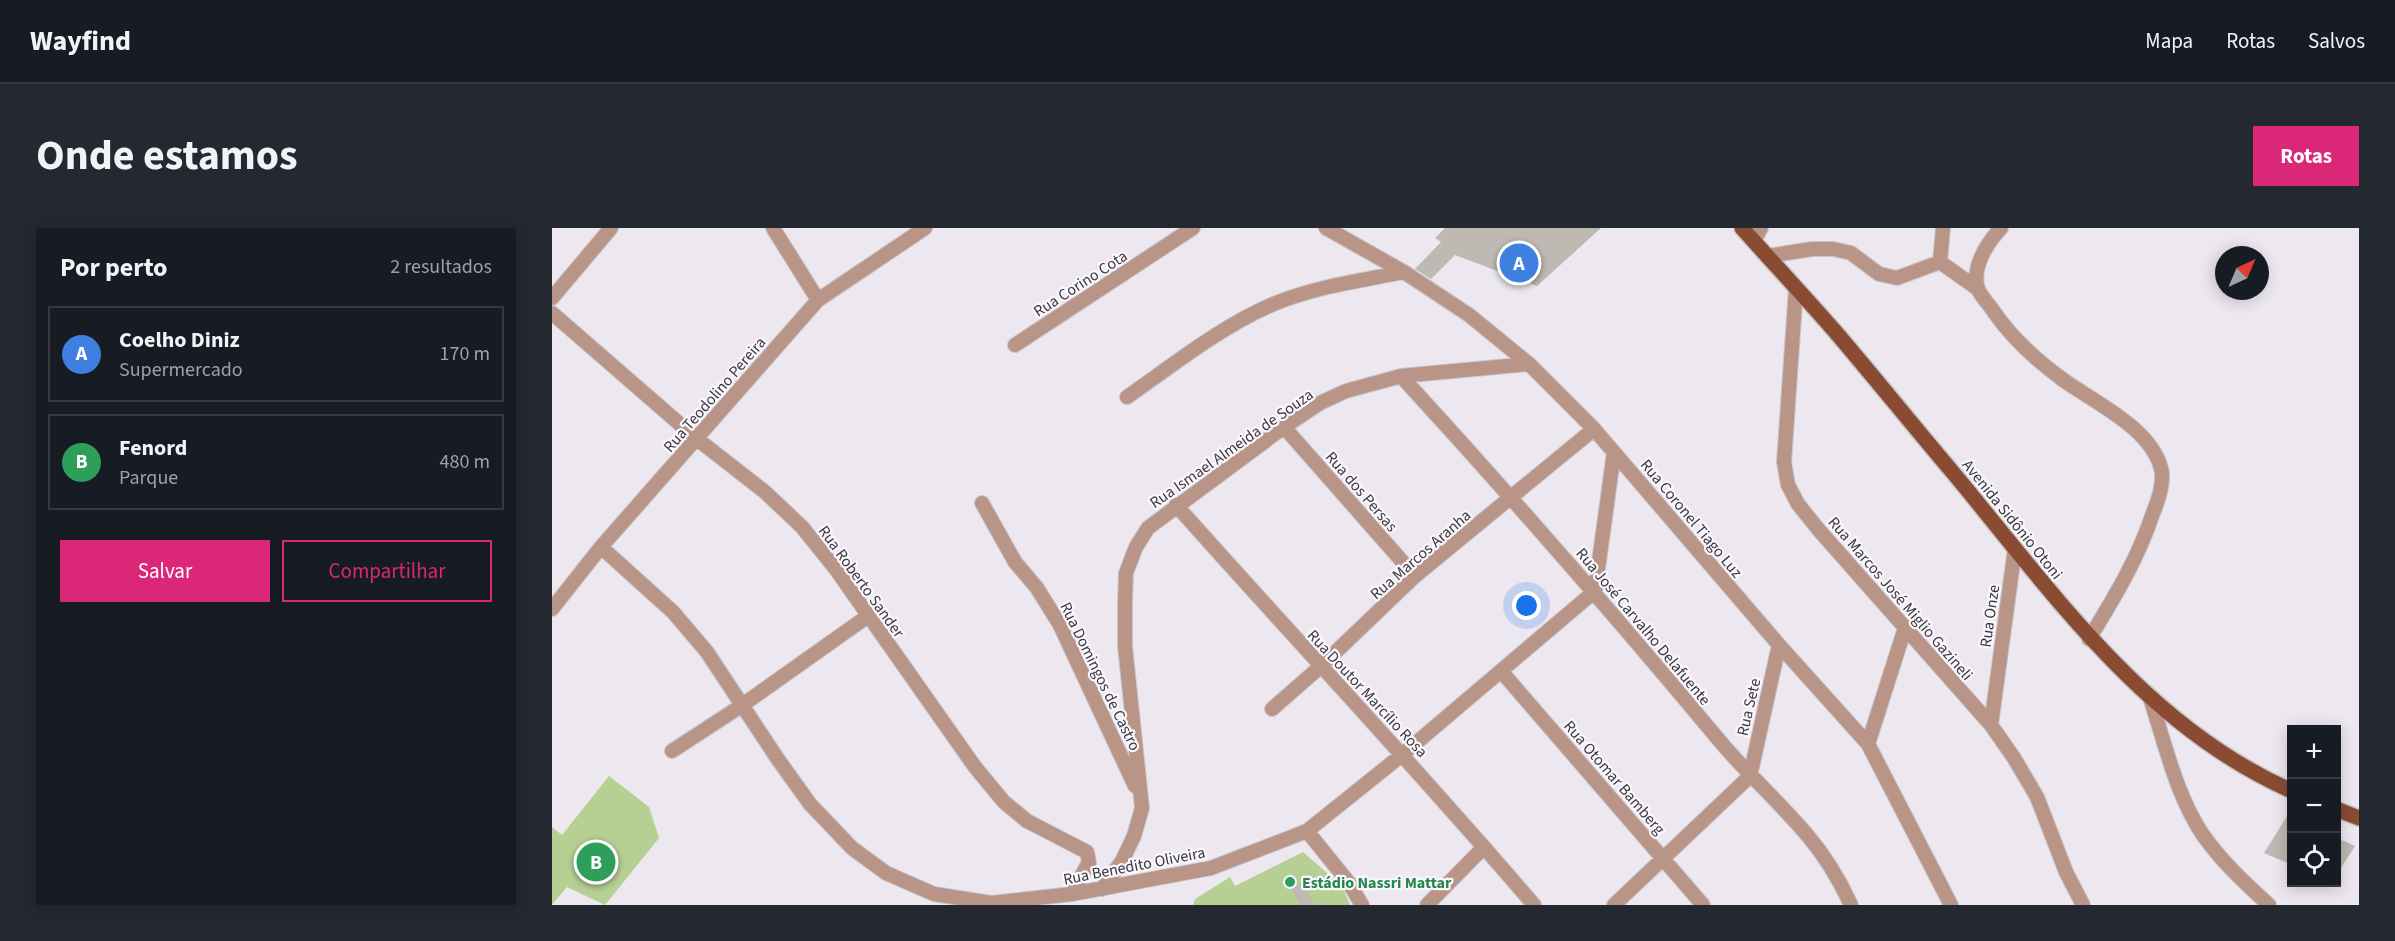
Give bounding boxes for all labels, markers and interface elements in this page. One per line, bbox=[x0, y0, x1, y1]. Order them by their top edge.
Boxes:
text: Wayfind bbox=[30, 21, 131, 61]
text: Mapa bbox=[2145, 26, 2193, 56]
text: Rotas bbox=[2226, 26, 2275, 56]
text: Salvos bbox=[2308, 26, 2365, 56]
text: Onde estamos bbox=[36, 126, 298, 186]
button: Rotas bbox=[2253, 126, 2359, 186]
pin: A bbox=[1500, 240, 1538, 285]
street label: Rua Corino Cota bbox=[1029, 245, 1132, 322]
north arrow bbox=[2215, 246, 2269, 300]
text: Por perto bbox=[60, 249, 168, 286]
text: 2 resultados bbox=[390, 253, 492, 281]
text: Coelho Diniz bbox=[119, 324, 240, 356]
street label: Rua Teodolino Pereira bbox=[658, 332, 771, 457]
text: A bbox=[76, 340, 87, 368]
text: 170 m bbox=[440, 340, 490, 368]
text: Supermercado bbox=[119, 356, 243, 384]
street label: Rua Ismael Almeida de Souza bbox=[1145, 384, 1318, 514]
text: Fenord bbox=[119, 432, 187, 464]
street label: Rua dos Persas bbox=[1320, 447, 1403, 537]
text: B bbox=[75, 448, 88, 476]
text: 480 m bbox=[440, 448, 490, 476]
street label: Rua Coronel Tiago Luz bbox=[1635, 455, 1747, 583]
street label: Avenida Sidônio Otoni bbox=[1957, 455, 2068, 584]
text: Parque bbox=[119, 464, 178, 492]
street label: Rua Marcos Aranha bbox=[1365, 505, 1476, 605]
street label: Rua Marcos José Miglio Gazineli bbox=[1823, 512, 1978, 685]
street label: Rua Roberto Sander bbox=[813, 521, 910, 643]
button: Salvar bbox=[60, 540, 270, 602]
button: Compartilhar bbox=[282, 540, 492, 602]
street label: Rua José Carvalho Delafuente bbox=[1571, 543, 1716, 710]
street label: Rua Onze bbox=[1975, 583, 2005, 649]
your location bbox=[1512, 591, 1541, 620]
street label: Rua Domingos de Castro bbox=[1054, 598, 1146, 755]
street label: Rua Doutor Marcílio Rosa bbox=[1302, 625, 1432, 762]
street label: Rua Sete bbox=[1732, 676, 1766, 738]
street label: Rua Otomar Bamberg bbox=[1559, 716, 1670, 839]
map controls bbox=[2287, 725, 2341, 887]
button: + bbox=[2287, 725, 2341, 779]
button: − bbox=[2287, 779, 2341, 833]
button: locate bbox=[2287, 833, 2341, 887]
pin: B bbox=[576, 840, 615, 884]
street label: Rua Benedito Oliveira bbox=[1061, 841, 1207, 891]
place label: Estádio Nassri Mattar bbox=[1302, 872, 1452, 894]
marker: Estádio Nassri Mattar bbox=[1283, 875, 1297, 889]

